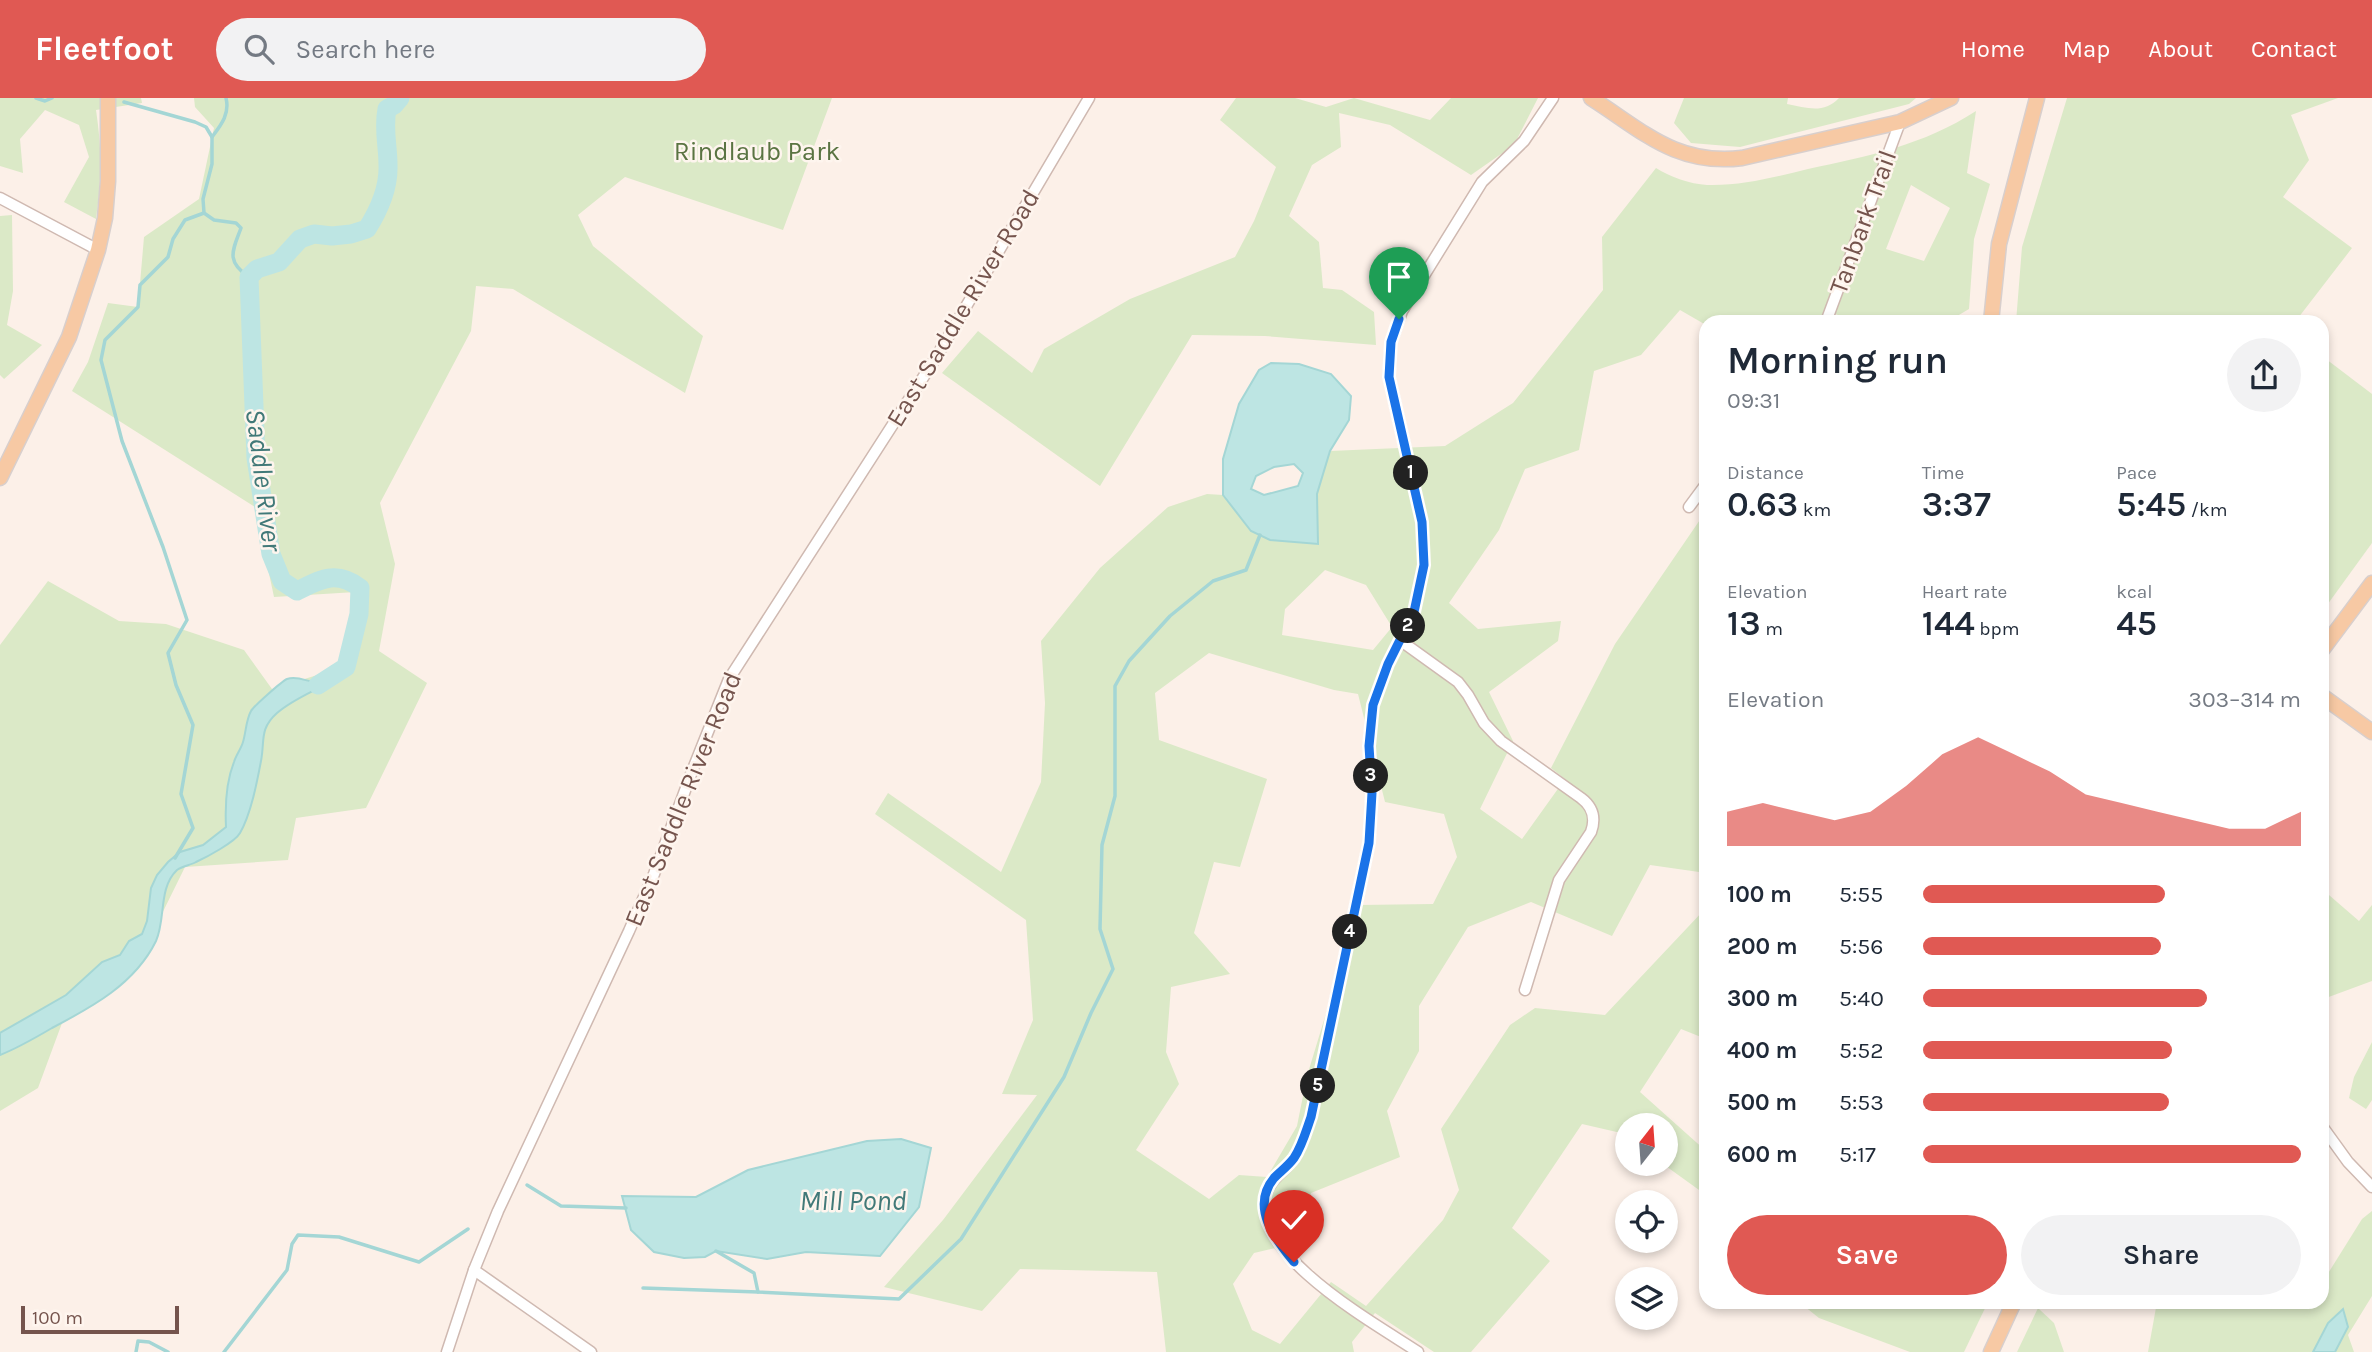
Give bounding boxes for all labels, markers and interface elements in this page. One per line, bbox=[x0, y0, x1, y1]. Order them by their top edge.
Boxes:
search box bbox=[216, 18, 706, 81]
text: Fleetfoot bbox=[35, 30, 174, 68]
icon: search bbox=[240, 30, 278, 68]
text: Search here bbox=[296, 34, 435, 65]
text: Home bbox=[1961, 35, 2025, 63]
text: Map bbox=[2063, 35, 2110, 63]
text: About bbox=[2148, 35, 2213, 63]
text: Contact bbox=[2251, 35, 2337, 63]
park label: Rindlaub Park bbox=[674, 136, 840, 167]
street label: Tanbark Trail bbox=[1823, 146, 1903, 298]
street label: East Saddle River Road bbox=[880, 184, 1046, 432]
pin bbox=[1369, 247, 1429, 319]
icon: arrive bbox=[1380, 258, 1418, 296]
text: Morning run bbox=[1727, 338, 1948, 383]
button: share bbox=[2227, 338, 2301, 412]
text: 09:31 bbox=[1727, 387, 1780, 414]
water label: Saddle River bbox=[239, 407, 289, 555]
pin: 1 bbox=[1394, 456, 1428, 490]
text: 1 bbox=[1407, 461, 1414, 483]
text: Distance bbox=[1727, 462, 1804, 484]
text: Time bbox=[1922, 462, 1964, 484]
text: Pace bbox=[2116, 462, 2157, 484]
text: 0.63 bbox=[1727, 484, 1798, 525]
text: 3:37 bbox=[1922, 484, 1991, 525]
text: 5:45 bbox=[2116, 484, 2186, 525]
text: km bbox=[1798, 499, 1831, 521]
text: /km bbox=[2186, 499, 2227, 521]
text: Elevation bbox=[1727, 581, 1807, 603]
text: Heart rate bbox=[1922, 581, 2007, 603]
text: kcal bbox=[2116, 581, 2153, 603]
text: 13 bbox=[1727, 603, 1761, 644]
text: 144 bbox=[1922, 603, 1975, 644]
text: 45 bbox=[2116, 603, 2157, 644]
pin: 2 bbox=[1390, 608, 1426, 644]
text: 2 bbox=[1402, 614, 1413, 636]
text: m bbox=[1761, 618, 1783, 640]
text: bpm bbox=[1975, 618, 2020, 640]
street label: East Saddle River Road bbox=[618, 667, 748, 931]
text: Elevation bbox=[1727, 686, 1824, 713]
text: 303–314 m bbox=[2188, 686, 2301, 713]
pin: 3 bbox=[1354, 758, 1388, 794]
text: 3 bbox=[1365, 764, 1376, 786]
text: 100 m bbox=[1727, 881, 1792, 908]
text: 5:55 bbox=[1839, 881, 1883, 908]
pin: 4 bbox=[1332, 914, 1368, 950]
text: 4 bbox=[1344, 920, 1355, 942]
text: 200 m bbox=[1727, 933, 1798, 960]
text: 5:56 bbox=[1839, 933, 1883, 960]
text: 300 m bbox=[1727, 985, 1798, 1012]
text: 5:40 bbox=[1839, 985, 1884, 1012]
text: 400 m bbox=[1727, 1037, 1797, 1064]
text: 5:52 bbox=[1839, 1037, 1884, 1064]
pin: 5 bbox=[1300, 1068, 1336, 1104]
text: 5 bbox=[1312, 1074, 1323, 1096]
text: 500 m bbox=[1727, 1089, 1797, 1116]
text: 5:53 bbox=[1839, 1089, 1884, 1116]
north arrow bbox=[1615, 1113, 1678, 1176]
map controls bbox=[1615, 1113, 1678, 1330]
text: 600 m bbox=[1727, 1141, 1798, 1168]
text: 5:17 bbox=[1839, 1141, 1876, 1168]
water label: Mill Pond bbox=[800, 1184, 906, 1217]
pin bbox=[1264, 1190, 1324, 1262]
button: locate bbox=[1615, 1190, 1678, 1253]
icon: check bbox=[1275, 1201, 1313, 1239]
button: Save bbox=[1727, 1215, 2007, 1295]
button: Share bbox=[2021, 1215, 2301, 1295]
button: layers bbox=[1615, 1267, 1678, 1330]
scale bar bbox=[21, 1303, 178, 1335]
text: 100 m bbox=[32, 1307, 83, 1329]

